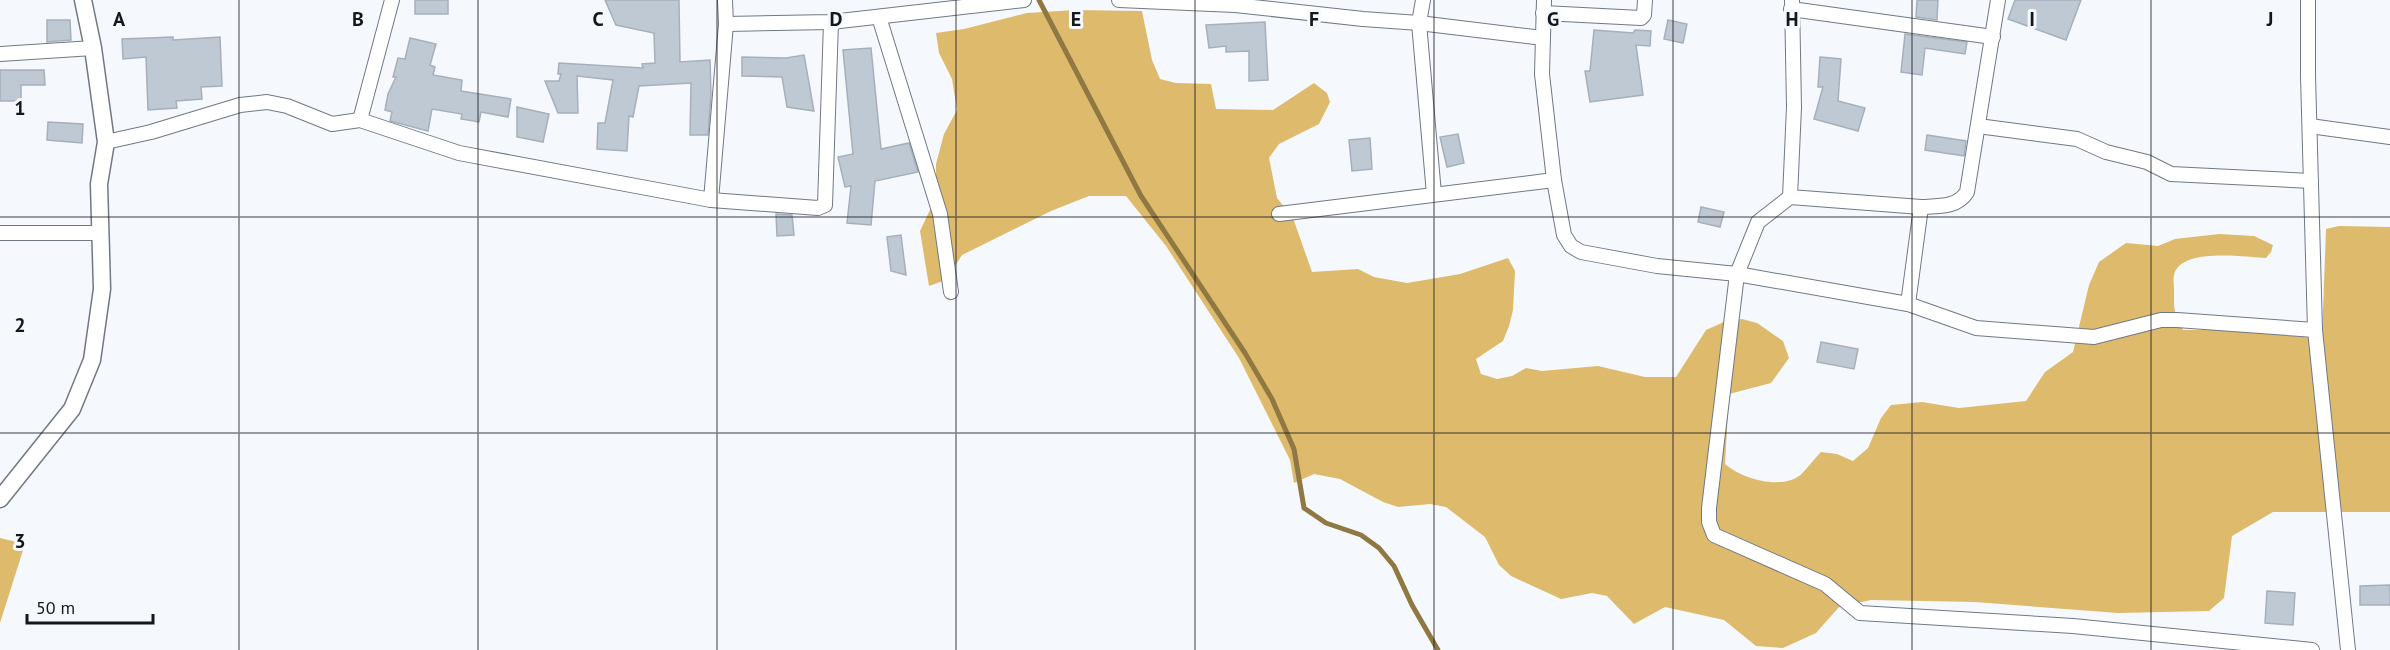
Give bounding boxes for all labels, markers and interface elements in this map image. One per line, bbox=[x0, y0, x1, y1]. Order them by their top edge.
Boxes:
text: A bbox=[113, 6, 126, 32]
text: B bbox=[352, 6, 364, 32]
text: C bbox=[592, 6, 604, 32]
text: D bbox=[830, 6, 843, 32]
text: E bbox=[1071, 6, 1081, 32]
text: F bbox=[1309, 6, 1319, 32]
text: G bbox=[1547, 6, 1559, 32]
text: H bbox=[1785, 6, 1799, 32]
text: I bbox=[2029, 6, 2035, 32]
text: J bbox=[2266, 6, 2273, 32]
text: 1 bbox=[14, 95, 26, 121]
text: 2 bbox=[14, 312, 26, 338]
text: 3 bbox=[14, 528, 26, 554]
scale bar bbox=[27, 587, 153, 625]
text: 50 m bbox=[36, 596, 75, 619]

